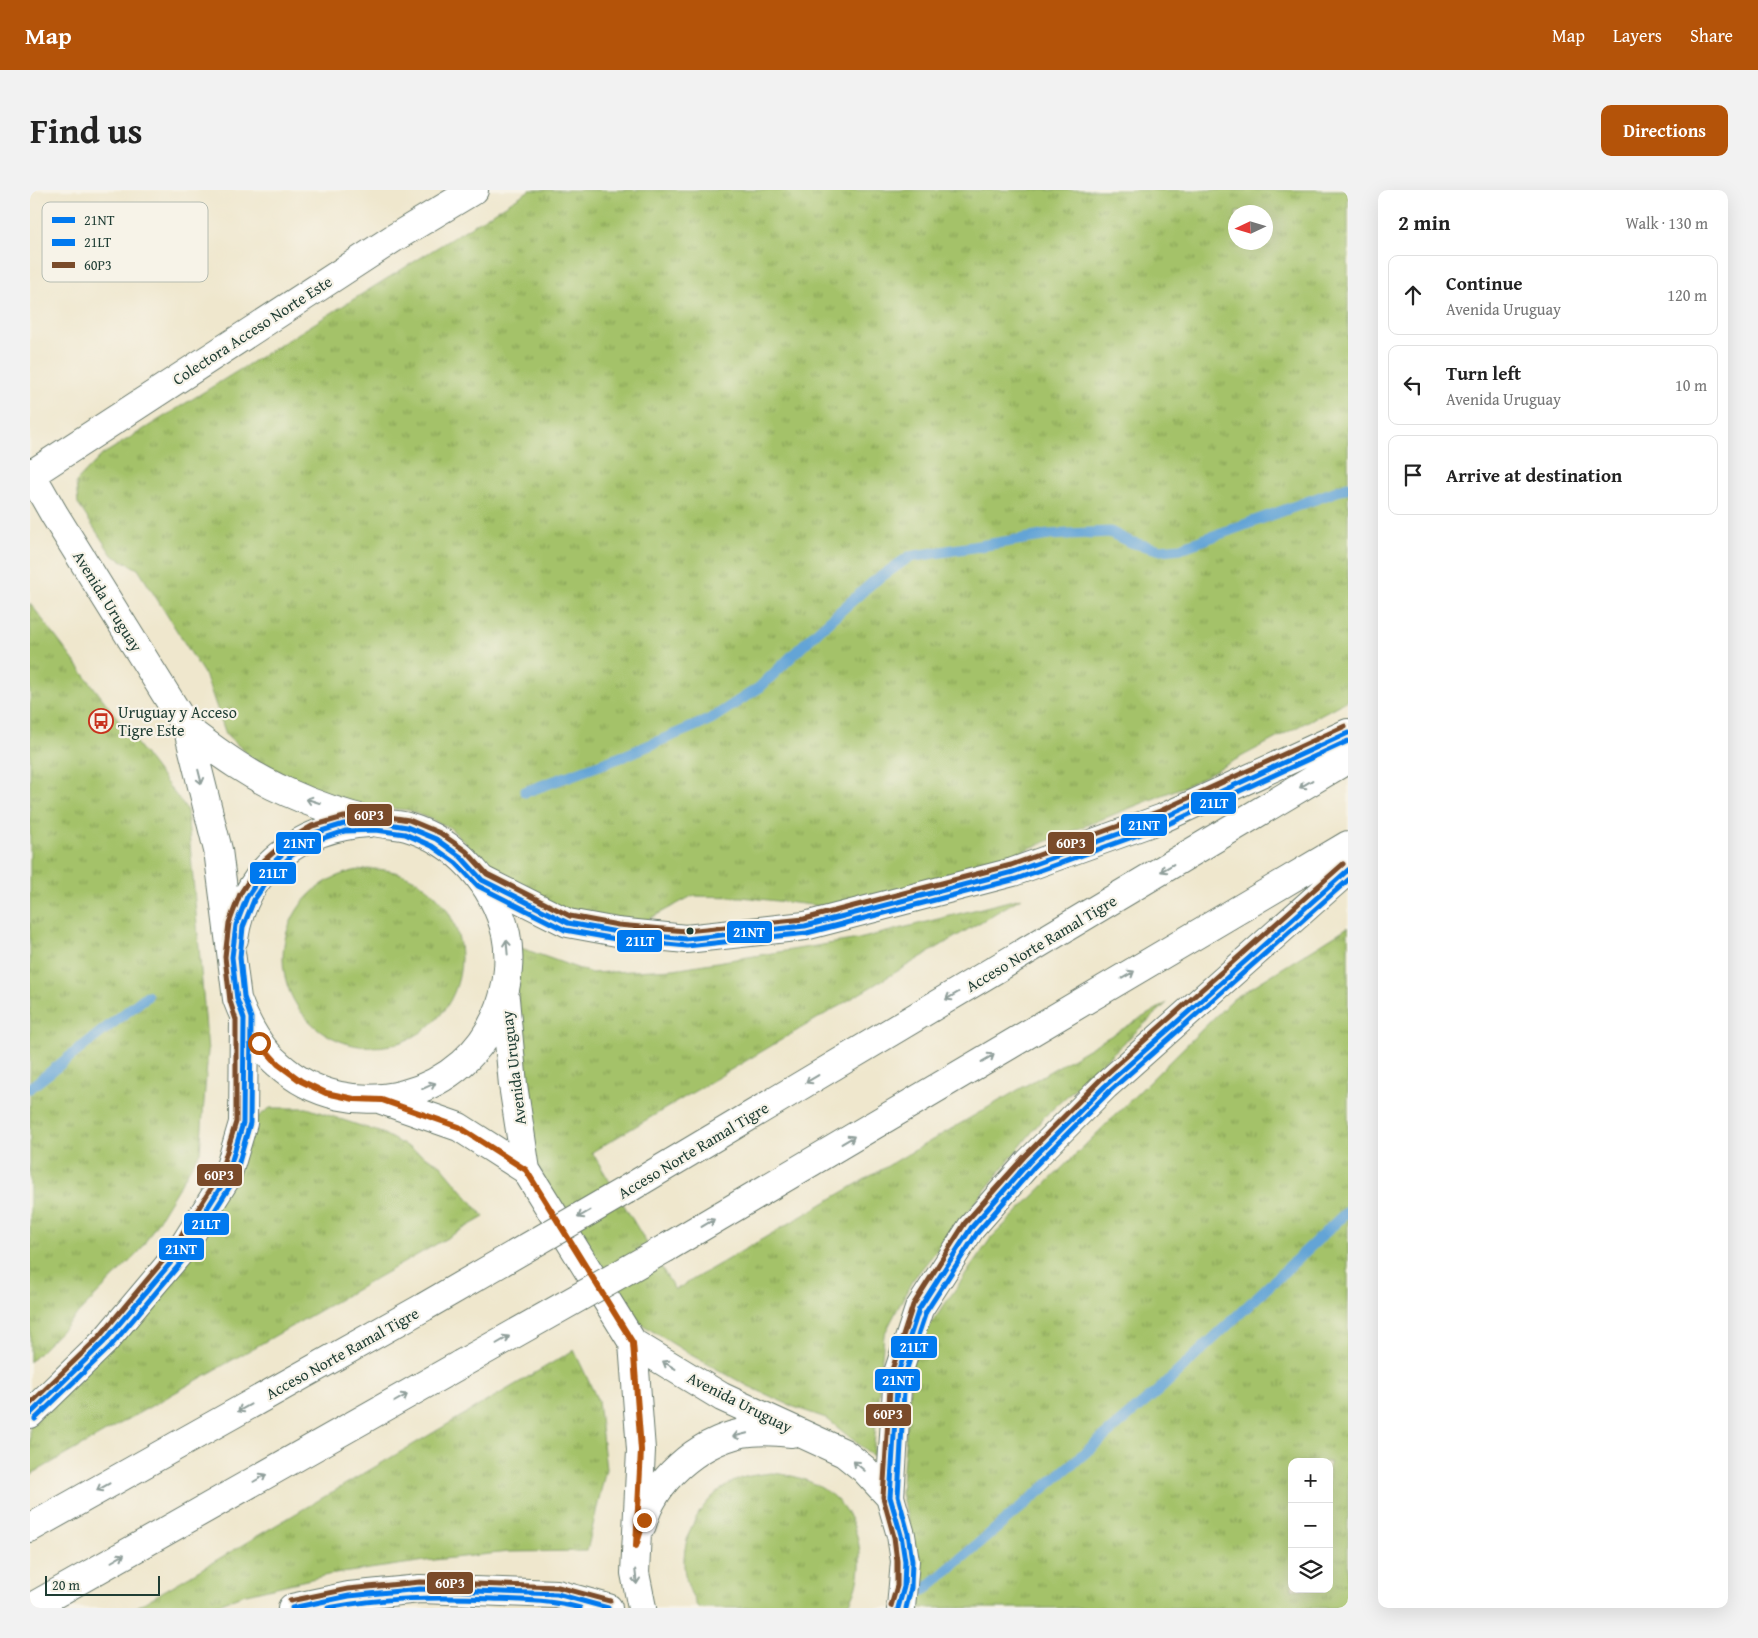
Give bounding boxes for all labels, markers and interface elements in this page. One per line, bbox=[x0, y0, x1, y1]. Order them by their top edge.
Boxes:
text: Map bbox=[25, 18, 72, 53]
text: Map bbox=[1552, 22, 1585, 49]
text: Layers bbox=[1613, 22, 1662, 49]
text: Share bbox=[1690, 22, 1733, 49]
text: Find us bbox=[30, 105, 143, 156]
button: Directions bbox=[1601, 105, 1728, 156]
legend bbox=[42, 202, 208, 282]
north arrow bbox=[1228, 205, 1273, 250]
text: 2 min bbox=[1398, 207, 1450, 238]
text: 21NT bbox=[84, 210, 115, 230]
text: Walk · 130 m bbox=[1625, 211, 1708, 235]
text: 21LT bbox=[84, 232, 111, 252]
text: 60P3 bbox=[84, 255, 112, 275]
street label: Colectora Acceso Norte Este bbox=[167, 269, 337, 391]
text: Continue bbox=[1446, 269, 1523, 297]
icon: ahead bbox=[1399, 281, 1427, 309]
text: 120 m bbox=[1667, 283, 1707, 307]
text: Avenida Uruguay bbox=[1446, 297, 1561, 321]
text: Turn left bbox=[1446, 359, 1521, 387]
icon: left bbox=[1399, 371, 1427, 399]
text: 10 m bbox=[1675, 373, 1707, 397]
text: Avenida Uruguay bbox=[1446, 387, 1561, 411]
icon: arrive bbox=[1399, 461, 1427, 489]
text: Arrive at destination bbox=[1446, 461, 1622, 489]
street label: Avenida Uruguay bbox=[67, 546, 149, 656]
place label: Uruguay y Acceso Tigre Este bbox=[118, 700, 237, 742]
bus stop icon: Uruguay y Acceso Tigre Este bbox=[88, 708, 114, 734]
one-way arrow bbox=[195, 769, 205, 785]
one-way arrow bbox=[1300, 780, 1314, 790]
line badge: 21LT bbox=[1190, 791, 1237, 815]
text: 21LT bbox=[1199, 793, 1229, 813]
one-way arrow bbox=[305, 796, 321, 806]
line badge: 60P3 bbox=[346, 803, 393, 827]
text: 60P3 bbox=[354, 805, 384, 825]
line badge: 21NT bbox=[1120, 813, 1168, 837]
text: 21NT bbox=[1128, 815, 1161, 835]
line badge: 21NT bbox=[275, 831, 322, 855]
line badge: 60P3 bbox=[1047, 831, 1095, 855]
text: 21NT bbox=[283, 833, 316, 853]
text: 60P3 bbox=[1056, 833, 1086, 853]
line badge: 21LT bbox=[249, 861, 297, 885]
text: 21LT bbox=[258, 863, 288, 883]
one-way arrow bbox=[1160, 863, 1174, 873]
street label: Acceso Norte Ramal Tigre bbox=[961, 888, 1121, 998]
line badge: 21NT bbox=[726, 920, 773, 944]
text: 21NT bbox=[733, 922, 766, 942]
unlabelled marker bbox=[685, 926, 695, 936]
line badge: 21LT bbox=[616, 929, 663, 953]
text: 21LT bbox=[625, 931, 655, 951]
one-way arrow bbox=[502, 939, 512, 955]
one-way arrow bbox=[1120, 970, 1134, 980]
one-way arrow bbox=[945, 991, 959, 1001]
street label: Avenida Uruguay bbox=[494, 1009, 532, 1127]
route start bbox=[248, 1032, 271, 1055]
one-way arrow bbox=[980, 1052, 994, 1062]
one-way arrow bbox=[806, 1074, 820, 1084]
one-way arrow bbox=[421, 1081, 436, 1091]
street label: Acceso Norte Ramal Tigre bbox=[613, 1095, 773, 1205]
one-way arrow bbox=[840, 1135, 854, 1145]
line badge: 60P3 bbox=[196, 1163, 243, 1187]
text: 60P3 bbox=[204, 1165, 234, 1185]
one-way arrow bbox=[578, 1210, 592, 1220]
line badge: 21LT bbox=[183, 1212, 230, 1236]
text: 21LT bbox=[191, 1214, 221, 1234]
one-way arrow bbox=[700, 1217, 714, 1227]
line badge: 21NT bbox=[158, 1237, 205, 1261]
text: 21NT bbox=[165, 1239, 198, 1259]
street label: Acceso Norte Ramal Tigre bbox=[261, 1301, 423, 1405]
one-way arrow bbox=[496, 1334, 510, 1344]
line badge: 21LT bbox=[890, 1335, 938, 1359]
text: 21LT bbox=[899, 1337, 929, 1357]
one-way arrow bbox=[663, 1359, 677, 1369]
street label: Avenida Uruguay bbox=[683, 1365, 797, 1439]
line badge: 21NT bbox=[874, 1368, 921, 1392]
text: 21NT bbox=[882, 1370, 915, 1390]
one-way arrow bbox=[393, 1392, 408, 1402]
one-way arrow bbox=[237, 1403, 252, 1413]
line badge: 60P3 bbox=[865, 1403, 912, 1427]
text: 60P3 bbox=[873, 1404, 903, 1424]
one-way arrow bbox=[733, 1431, 749, 1440]
map controls bbox=[1288, 1458, 1333, 1593]
button: + bbox=[1288, 1458, 1333, 1503]
one-way arrow bbox=[853, 1460, 866, 1471]
one-way arrow bbox=[252, 1472, 266, 1482]
one-way arrow bbox=[96, 1483, 110, 1493]
button: − bbox=[1288, 1503, 1333, 1548]
route end bbox=[633, 1509, 656, 1532]
button: layers bbox=[1288, 1548, 1333, 1593]
one-way arrow bbox=[111, 1553, 126, 1563]
one-way arrow bbox=[631, 1569, 641, 1585]
line badge: 60P3 bbox=[426, 1571, 474, 1595]
scale bar bbox=[45, 1573, 160, 1596]
text: 60P3 bbox=[435, 1573, 465, 1593]
text: 20 m bbox=[52, 1575, 80, 1595]

